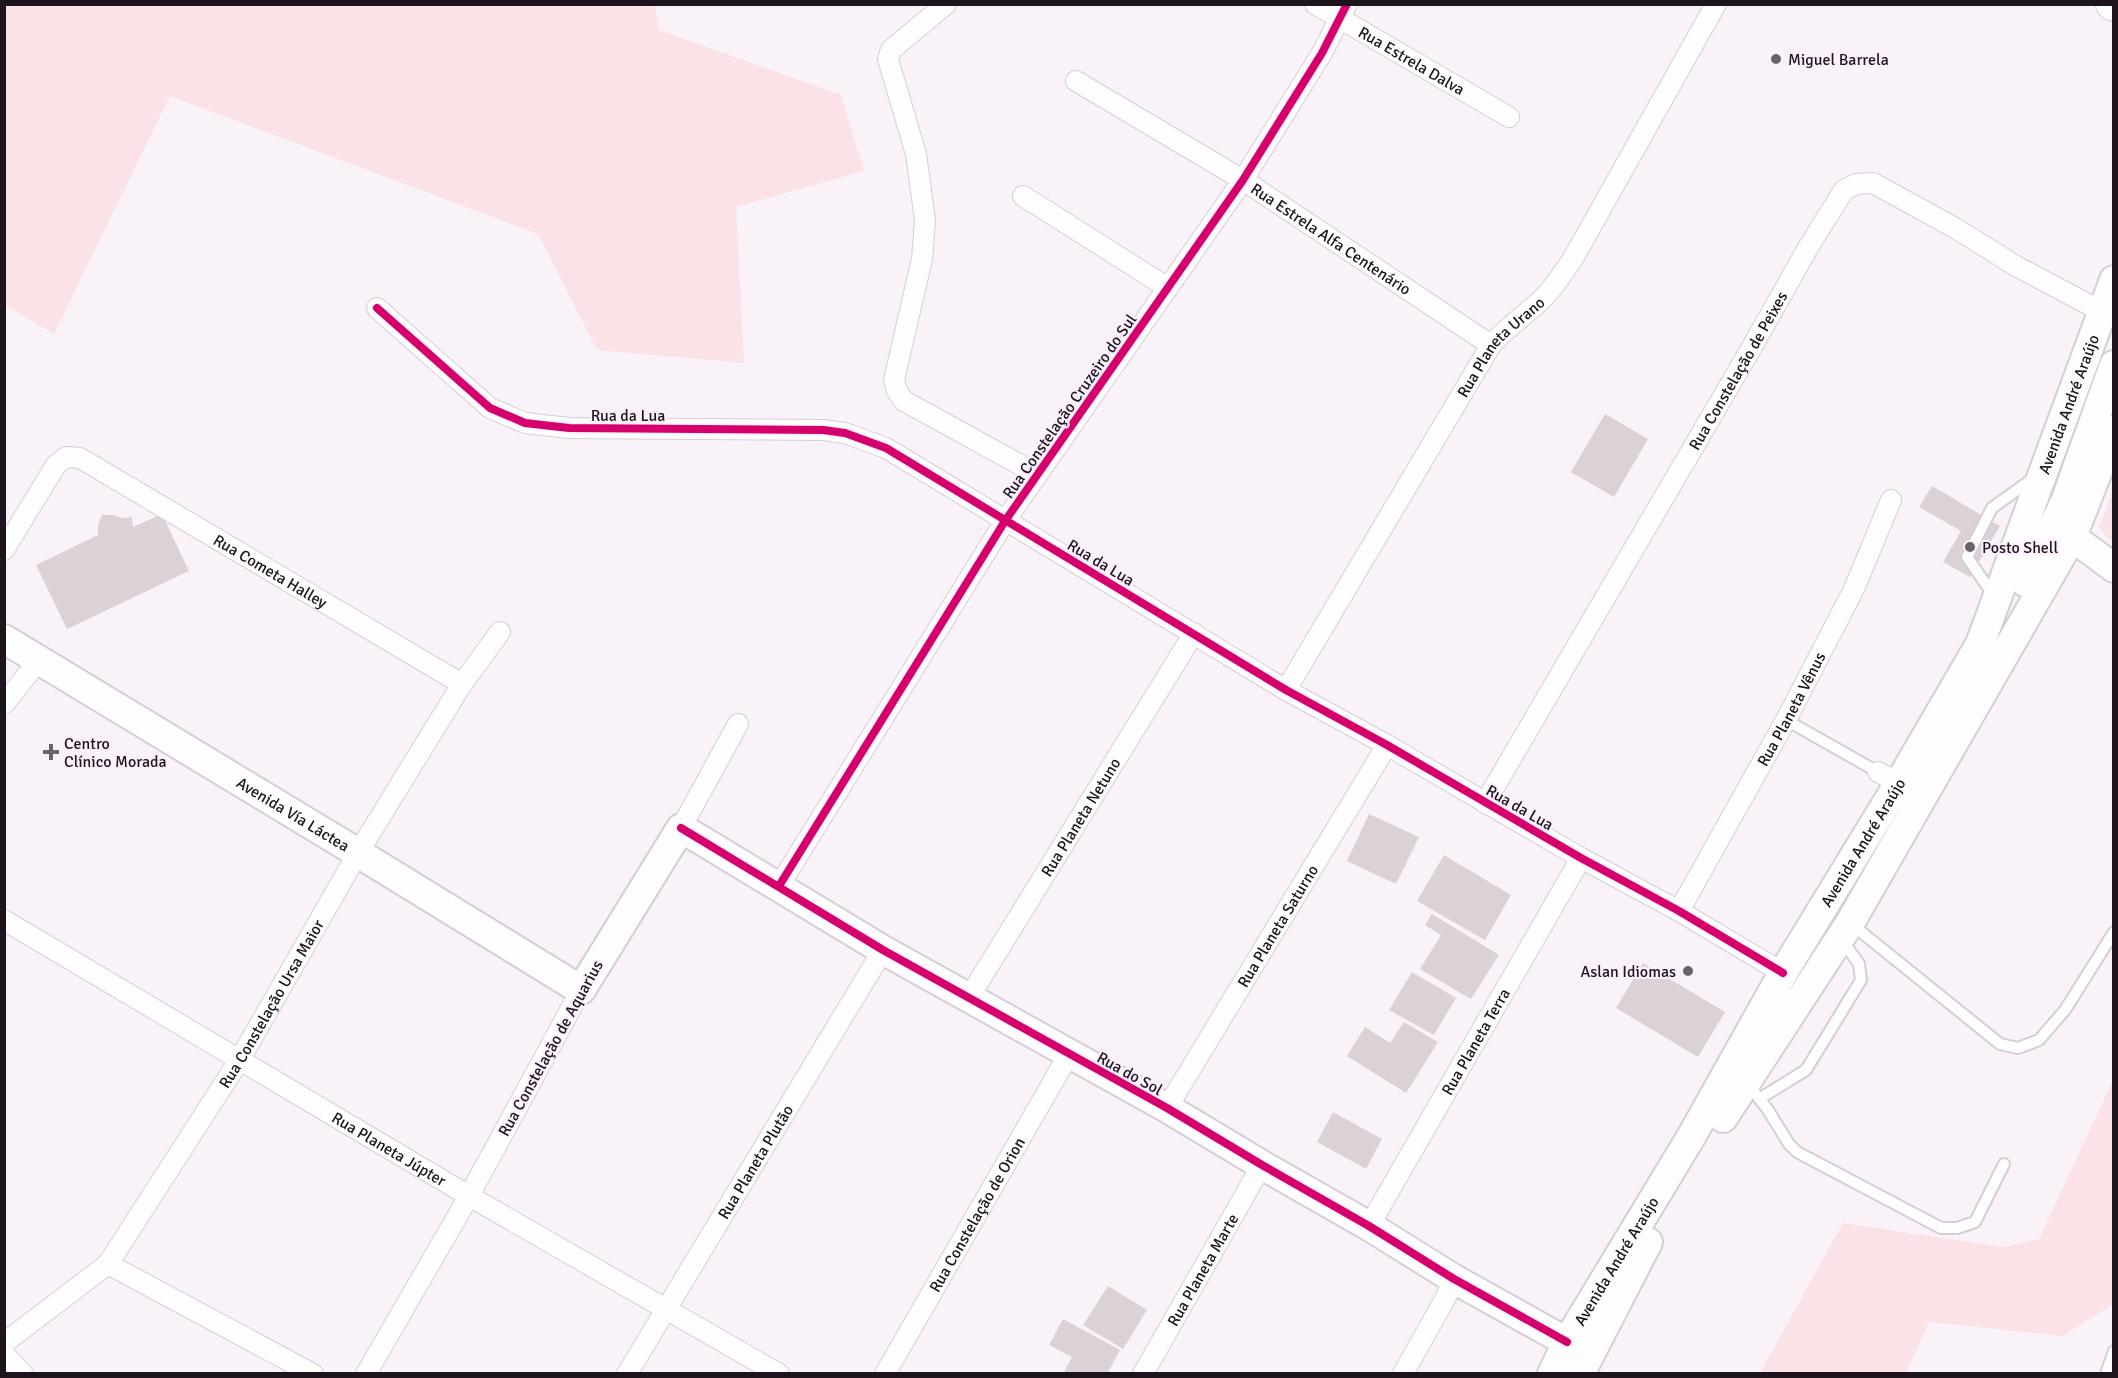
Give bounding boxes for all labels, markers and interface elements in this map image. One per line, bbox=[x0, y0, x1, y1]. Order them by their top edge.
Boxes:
street label: Rua Estrela Dalva bbox=[1355, 22, 1468, 100]
place label: Miguel Barrela bbox=[1788, 50, 1889, 70]
marker: Miguel Barrela bbox=[1769, 52, 1783, 66]
street label: Rua Estrela Alfa Centenário bbox=[1247, 179, 1414, 300]
street label: Rua Constelação de Peixes bbox=[1685, 288, 1792, 454]
street label: Rua Planeta Urano bbox=[1453, 293, 1549, 401]
street label: Rua Constelação Cruzeiro do Sul bbox=[998, 310, 1141, 503]
street label: Avenida André Araújo bbox=[2034, 332, 2104, 477]
street label: Rua da Lua bbox=[591, 406, 665, 426]
street label: Rua Cometa Halley bbox=[210, 530, 331, 613]
street label: Rua da Lua bbox=[1063, 535, 1138, 591]
place label: Posto Shell bbox=[1982, 538, 2058, 558]
marker: Posto Shell bbox=[1963, 540, 1977, 554]
street label: Rua Planeta Vênus bbox=[1753, 649, 1830, 770]
place label: Centro Clínico Morada bbox=[64, 734, 167, 772]
marker: Centro Clínico Morada bbox=[42, 743, 60, 761]
street label: Rua Planeta Netuno bbox=[1037, 754, 1126, 881]
street label: Avenida Vía Láctea bbox=[233, 773, 353, 857]
street label: Avenida André Araújo bbox=[1817, 775, 1910, 911]
street label: Rua da Lua bbox=[1482, 781, 1557, 835]
street label: Rua Planeta Saturno bbox=[1233, 861, 1323, 991]
street label: Rua Constelação Ursa Maior bbox=[215, 916, 329, 1092]
street label: Rua Constelação de Aquarius bbox=[494, 957, 608, 1140]
place label: Aslan Idiomas bbox=[1580, 962, 1676, 982]
marker: Aslan Idiomas bbox=[1681, 964, 1695, 978]
street label: Rua Planeta Terra bbox=[1438, 985, 1515, 1099]
street label: Rua do Sol bbox=[1093, 1048, 1166, 1100]
street label: Rua Planeta Plutão bbox=[714, 1101, 798, 1223]
street label: Rua Planeta Júpter bbox=[328, 1108, 450, 1191]
street label: Rua Constelação de Orion bbox=[925, 1134, 1030, 1296]
street label: Avenida André Araújo bbox=[1570, 1193, 1663, 1330]
street label: Rua Planeta Marte bbox=[1163, 1210, 1243, 1330]

